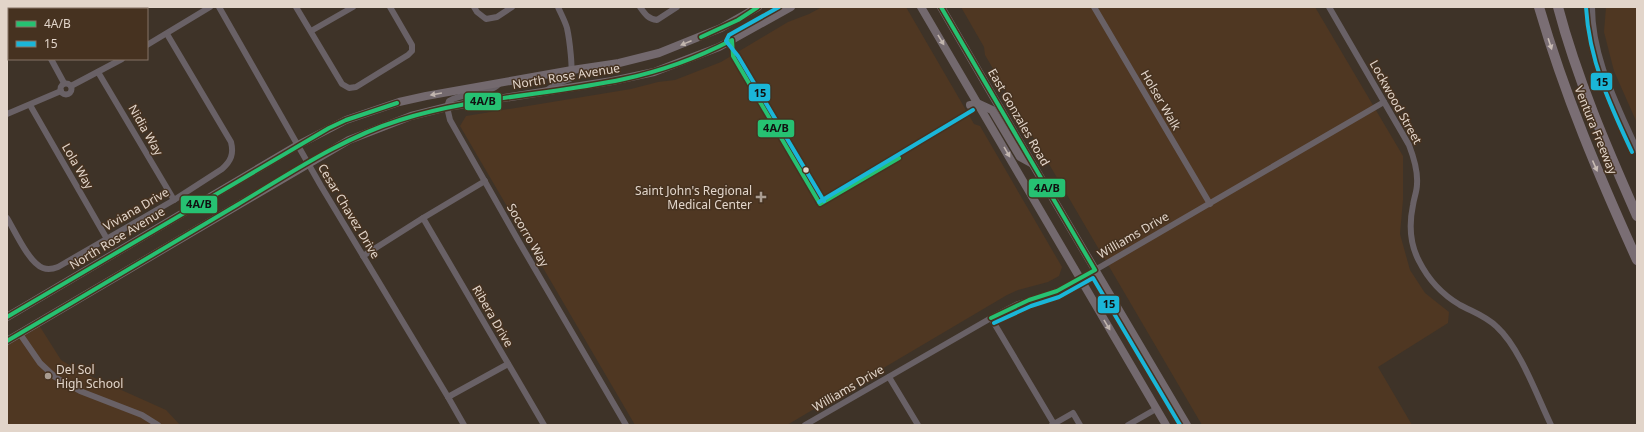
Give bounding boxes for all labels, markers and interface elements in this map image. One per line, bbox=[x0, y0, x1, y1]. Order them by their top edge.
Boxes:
legend bbox=[8, 8, 148, 60]
text: 4A/B bbox=[44, 15, 71, 32]
one-way arrow bbox=[937, 34, 944, 46]
text: 15 bbox=[44, 35, 58, 52]
one-way arrow bbox=[1547, 39, 1553, 51]
one-way arrow bbox=[680, 41, 692, 47]
street label: Lockwood Street bbox=[1366, 57, 1426, 148]
street label: North Rose Avenue bbox=[511, 59, 621, 93]
street label: East Gonzales Road bbox=[984, 65, 1054, 169]
street label: Holser Walk bbox=[1137, 67, 1185, 134]
line badge: 15 bbox=[1590, 72, 1613, 91]
text: 15 bbox=[1596, 74, 1608, 89]
line badge: 15 bbox=[748, 83, 771, 102]
street label: Ventura Freeway bbox=[1571, 83, 1622, 178]
text: 15 bbox=[754, 85, 766, 100]
one-way arrow bbox=[430, 91, 442, 97]
line badge: 4A/B bbox=[464, 92, 502, 111]
text: 4A/B bbox=[470, 93, 496, 108]
street label: Nidia Way bbox=[125, 101, 168, 159]
line badge: 4A/B bbox=[757, 119, 795, 138]
text: 4A/B bbox=[763, 120, 789, 135]
street label: Lola Way bbox=[58, 140, 98, 193]
one-way arrow bbox=[1003, 147, 1010, 158]
street label: Cesar Chavez Drive bbox=[314, 160, 384, 262]
one-way arrow bbox=[1592, 161, 1598, 172]
unlabelled marker bbox=[801, 165, 811, 175]
line badge: 4A/B bbox=[1028, 178, 1066, 198]
text: 4A/B bbox=[1034, 180, 1060, 195]
place label: Saint John's Regional Medical Center bbox=[635, 182, 752, 213]
street label: Viviana Drive bbox=[100, 183, 172, 235]
marker: Saint John's Regional Medical Center bbox=[755, 191, 767, 203]
line badge: 4A/B bbox=[180, 195, 218, 214]
text: 4A/B bbox=[186, 196, 212, 211]
street label: Socorro Way bbox=[503, 200, 553, 271]
street label: North Rose Avenue bbox=[66, 203, 168, 273]
street label: Williams Drive bbox=[1094, 208, 1172, 262]
street label: Ribera Drive bbox=[468, 282, 518, 350]
line badge: 15 bbox=[1097, 295, 1120, 314]
text: 15 bbox=[1103, 296, 1115, 311]
one-way arrow bbox=[1104, 320, 1111, 331]
place label: Del Sol High School bbox=[56, 361, 123, 392]
street label: Williams Drive bbox=[809, 361, 887, 415]
marker: Del Sol High School bbox=[43, 371, 53, 381]

